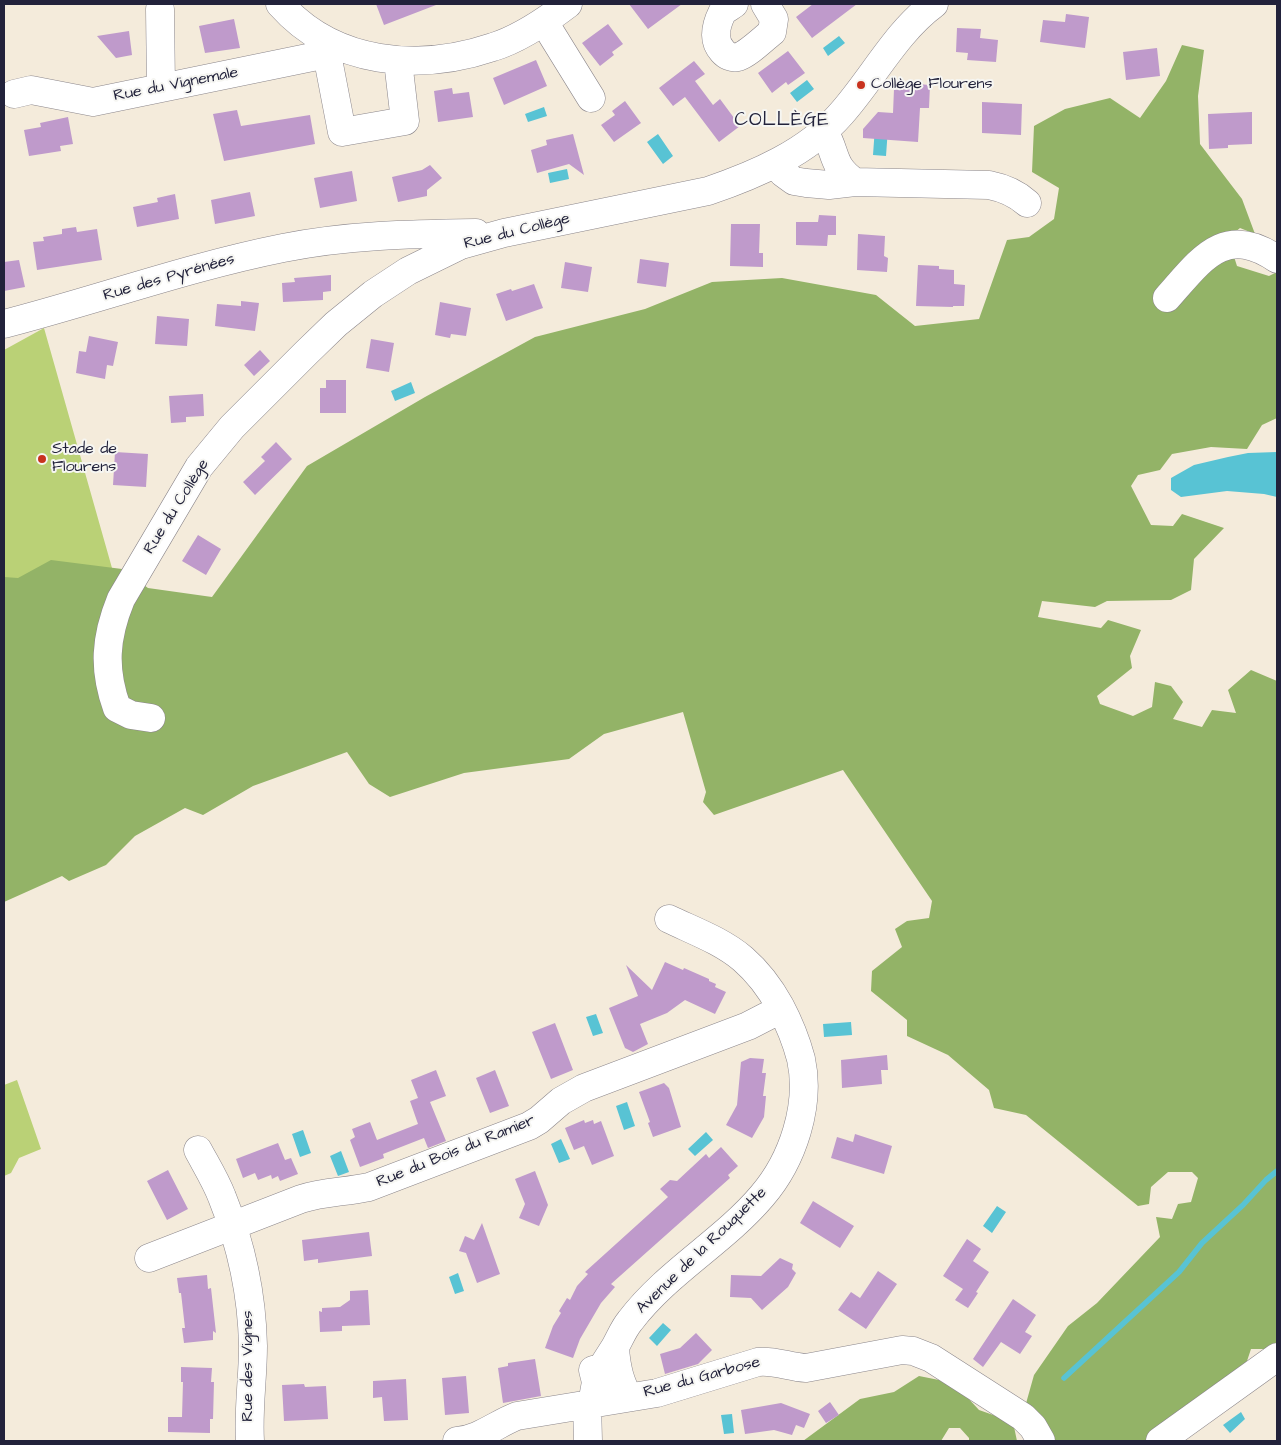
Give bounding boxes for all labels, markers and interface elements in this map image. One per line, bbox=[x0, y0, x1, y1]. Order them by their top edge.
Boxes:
street label: Rue du Vignemale bbox=[112, 64, 240, 106]
place label: Collège Flourens bbox=[871, 75, 993, 95]
marker: Collège Flourens bbox=[855, 79, 867, 91]
district label: COLLÈGE bbox=[734, 110, 830, 132]
street label: Rue du Collège bbox=[462, 210, 572, 254]
street label: Rue des Pyrénées bbox=[101, 250, 237, 306]
place label: Stade de Flourens bbox=[52, 440, 117, 478]
marker: Stade de Flourens bbox=[36, 453, 48, 465]
street label: Rue du Collège bbox=[140, 456, 214, 558]
street label: Rue du Bois du Ramier bbox=[374, 1111, 538, 1193]
street label: Avenue de la Rouquette bbox=[633, 1184, 771, 1318]
street label: Rue des Vignes bbox=[239, 1310, 259, 1422]
street label: Rue du Garbose bbox=[642, 1353, 762, 1403]

